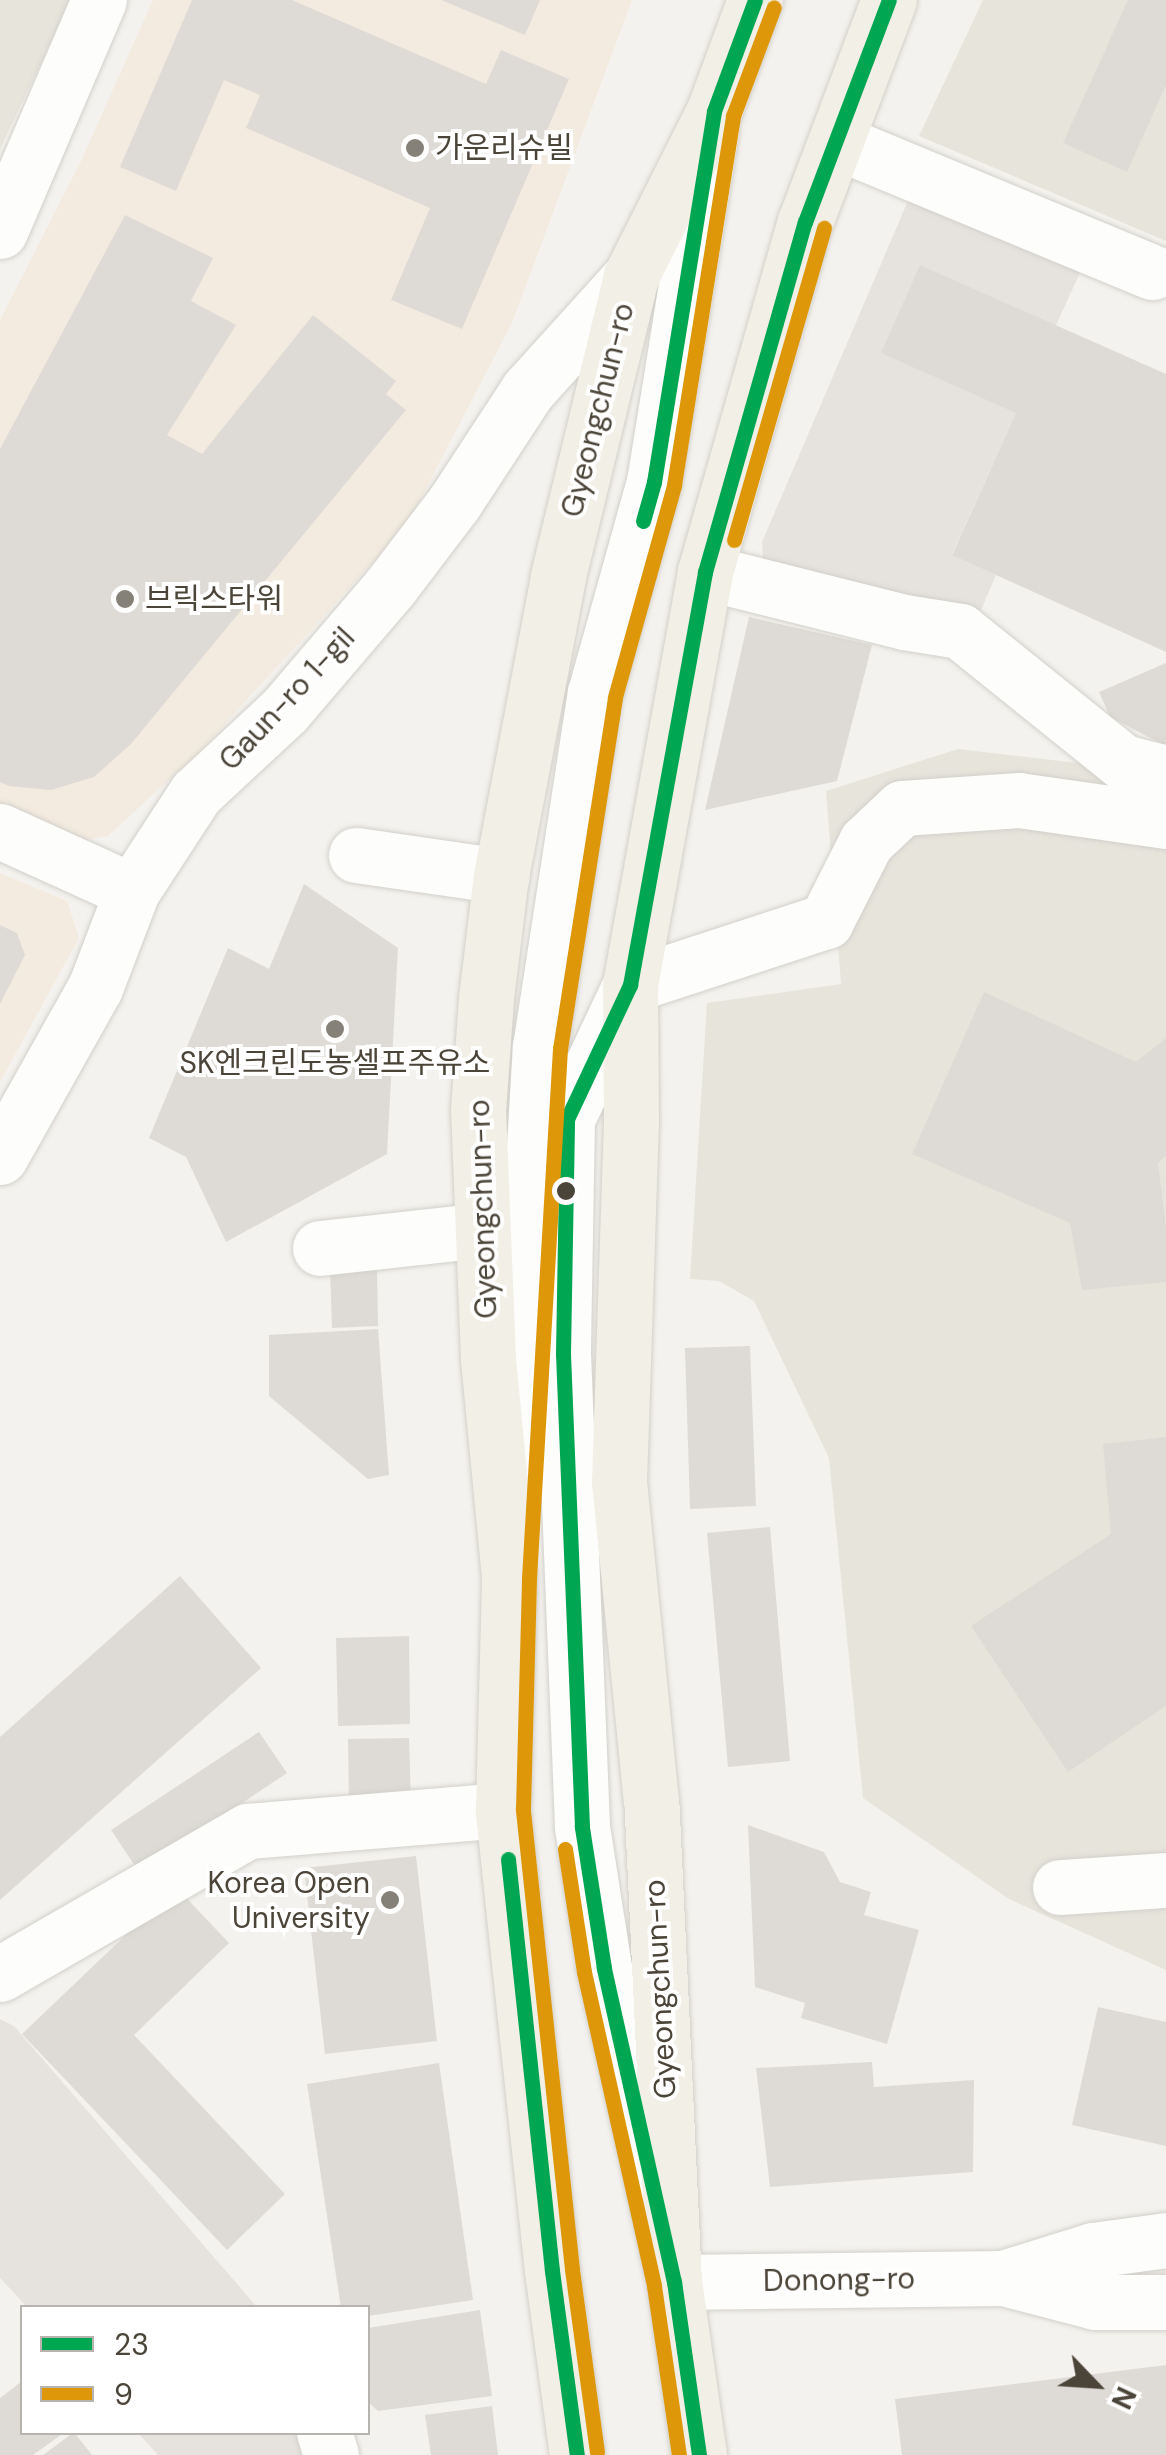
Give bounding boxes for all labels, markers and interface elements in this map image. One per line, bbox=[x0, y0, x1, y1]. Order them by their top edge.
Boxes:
place label: 가운리슈빌 bbox=[435, 130, 573, 166]
marker: 가운리슈빌 bbox=[404, 137, 426, 159]
street label: Gyeongchun-ro bbox=[554, 299, 642, 521]
place label: 브릭스타워 bbox=[145, 581, 283, 617]
marker: 브릭스타워 bbox=[114, 588, 136, 610]
street label: Gaun-ro 1-gil bbox=[212, 620, 362, 778]
marker: SK엔크린도농셀프주유소 bbox=[324, 1018, 346, 1040]
place label: SK엔크린도농셀프주유소 bbox=[180, 1045, 490, 1081]
street label: Gyeongchun-ro bbox=[461, 1099, 505, 1319]
unlabelled marker bbox=[556, 1181, 576, 1201]
place label: Korea Open University bbox=[208, 1865, 370, 1936]
street label: Gyeongchun-ro bbox=[636, 1878, 684, 2100]
marker: Korea Open University bbox=[379, 1889, 401, 1911]
street label: Donong-ro bbox=[763, 2261, 915, 2299]
legend bbox=[20, 2305, 370, 2435]
text: 23 bbox=[114, 2325, 149, 2364]
north arrow bbox=[1046, 2335, 1146, 2435]
text: 9 bbox=[114, 2375, 133, 2414]
text: N bbox=[1103, 2381, 1145, 2415]

